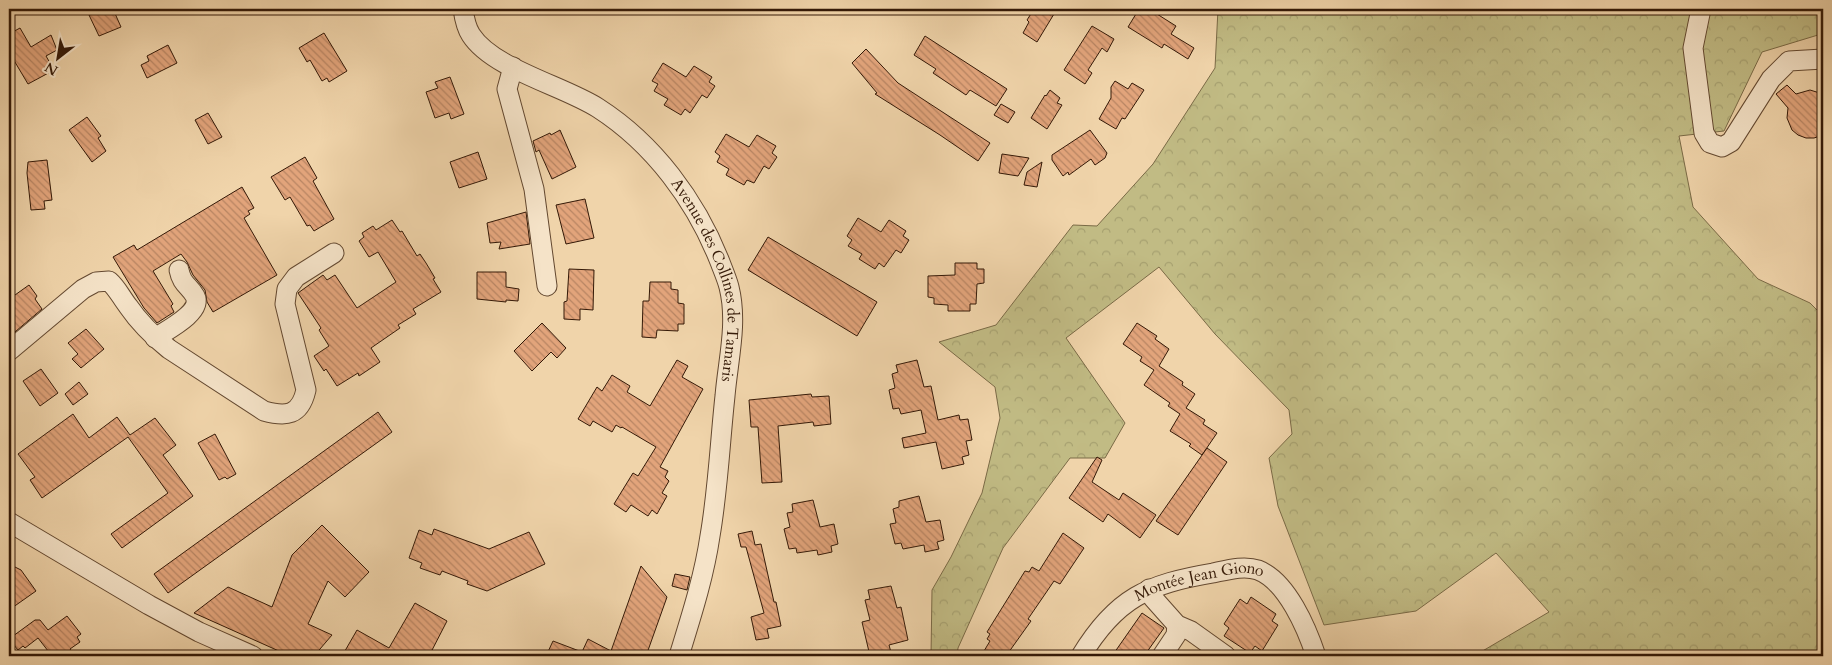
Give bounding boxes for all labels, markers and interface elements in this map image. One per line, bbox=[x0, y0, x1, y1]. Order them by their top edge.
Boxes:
north arrow bbox=[32, 32, 82, 82]
text: N bbox=[41, 57, 62, 80]
street label: Avenue des Collines de Tamaris bbox=[666, 174, 744, 383]
street label: Montée Jean Giono bbox=[1131, 557, 1268, 607]

